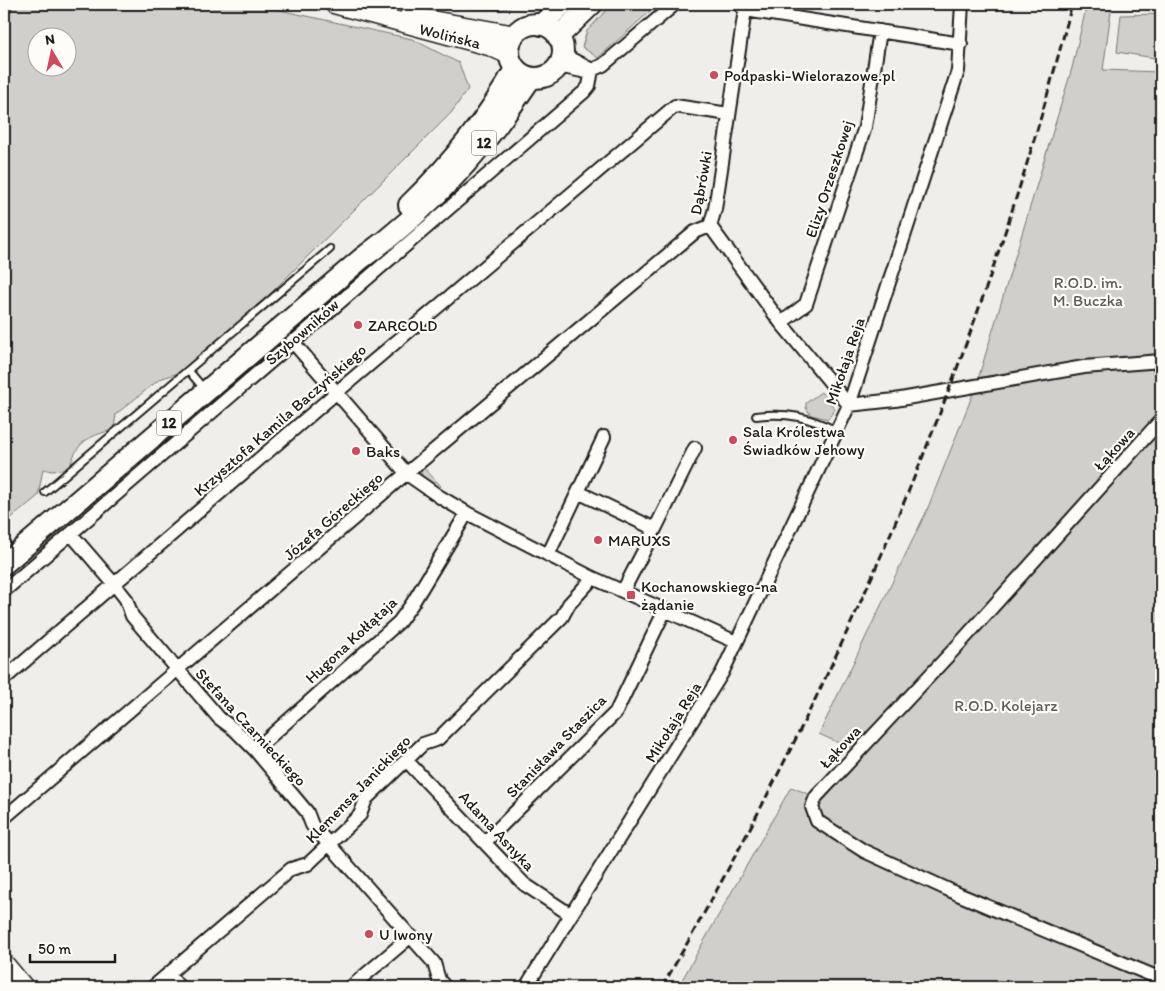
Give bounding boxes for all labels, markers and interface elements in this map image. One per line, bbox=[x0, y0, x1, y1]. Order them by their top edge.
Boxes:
street label: Wolińska bbox=[417, 19, 483, 53]
north arrow bbox=[28, 28, 78, 78]
text: N bbox=[44, 31, 56, 49]
place label: Podpaski-Wielorazowe.pl bbox=[724, 66, 896, 85]
marker: Podpaski-Wielorazowe.pl bbox=[708, 69, 720, 81]
street label: Elizy Orzeszkowej bbox=[801, 118, 857, 240]
road number: 12 bbox=[472, 130, 496, 156]
street label: Dąbrówki bbox=[686, 149, 716, 217]
park label: R.O.D. im. M. Buczka bbox=[1053, 273, 1123, 310]
street label: Szybowników bbox=[261, 295, 343, 369]
street label: Mikołaja Reja bbox=[821, 314, 869, 407]
place label: ZARCOLD bbox=[368, 316, 437, 335]
marker: ZARCOLD bbox=[352, 319, 364, 331]
street label: Krzysztofa Kamila Baczyńskiego bbox=[190, 340, 370, 500]
road number: 12 bbox=[156, 410, 182, 436]
place label: Sala Królestwa Świadków Jehowy bbox=[743, 422, 865, 459]
street label: Łąkowa bbox=[1090, 423, 1138, 475]
marker: Sala Królestwa Świadków Jehowy bbox=[727, 434, 739, 446]
place label: Baks bbox=[366, 442, 400, 461]
marker: Baks bbox=[350, 445, 362, 457]
street label: Józefa Góreckiego bbox=[280, 468, 386, 564]
place label: MARUXS bbox=[608, 531, 671, 550]
marker: MARUXS bbox=[592, 534, 604, 546]
place label: Kochanowskiego-na żądanie bbox=[641, 577, 778, 614]
marker: Kochanowskiego-na żądanie bbox=[625, 589, 637, 601]
street label: Hugona Kołłątaja bbox=[301, 592, 401, 687]
street label: Stefana Czarnieckiego bbox=[191, 664, 311, 790]
street label: Mikołaja Reja bbox=[641, 678, 706, 766]
street label: Stanisława Staszica bbox=[502, 690, 611, 801]
park label: R.O.D. Kolejarz bbox=[954, 696, 1058, 715]
street label: Łąkowa bbox=[815, 722, 865, 772]
street label: Klemensa Janickiego bbox=[301, 731, 415, 847]
street label: Adama Asnyka bbox=[455, 787, 539, 875]
place label: U Iwony bbox=[379, 925, 433, 944]
marker: U Iwony bbox=[363, 928, 375, 940]
scale bar bbox=[30, 931, 115, 963]
text: 50 m bbox=[38, 940, 71, 958]

